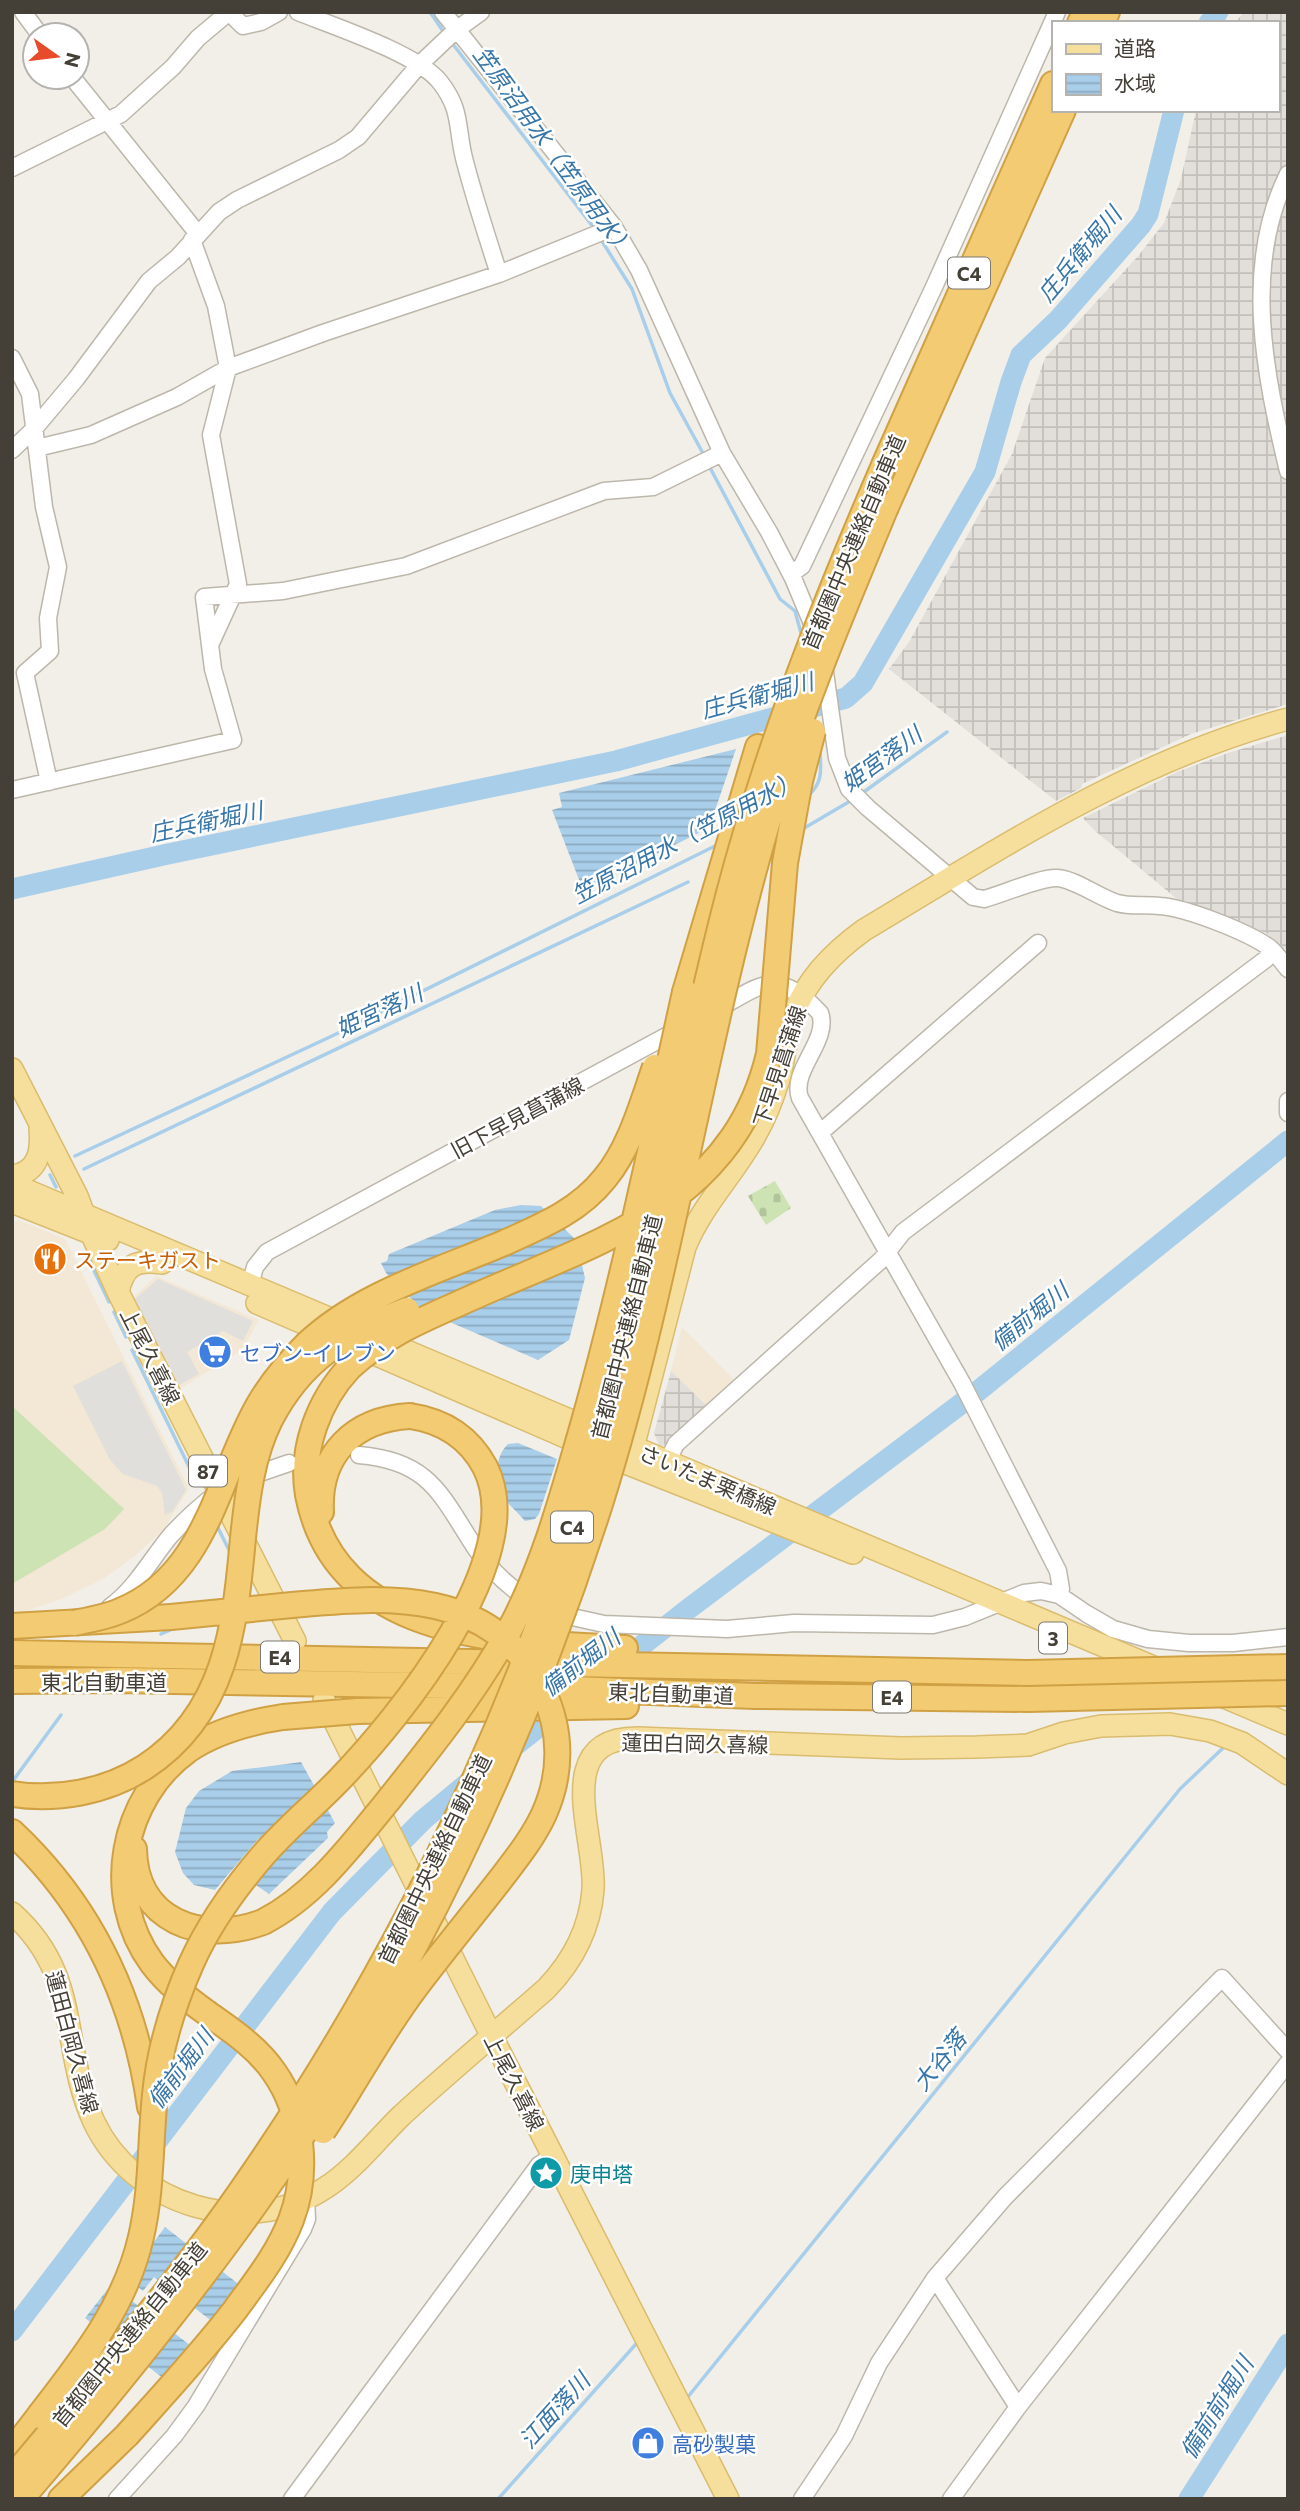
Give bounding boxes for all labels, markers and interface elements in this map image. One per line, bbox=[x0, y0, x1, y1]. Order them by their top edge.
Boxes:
north arrow bbox=[21, 21, 91, 91]
legend bbox=[1052, 21, 1279, 112]
text: 道路 bbox=[1114, 35, 1156, 60]
water label: 笠原沼用水（笠原用水） bbox=[468, 40, 640, 262]
text: N bbox=[60, 51, 86, 70]
text: 水域 bbox=[1114, 70, 1156, 95]
water label: 庄兵衛堀川 bbox=[1031, 199, 1129, 307]
road number: C4 bbox=[948, 258, 990, 288]
street label: 首都圏中央連絡自動車道 bbox=[796, 431, 910, 653]
water label: 庄兵衛堀川 bbox=[698, 666, 819, 723]
water label: 姫宮落川 bbox=[836, 718, 929, 796]
water label: 笠原沼用水（笠原用水） bbox=[567, 765, 803, 909]
water label: 庄兵衛堀川 bbox=[147, 795, 268, 847]
water label: 姫宮落川 bbox=[331, 977, 429, 1042]
street label: 下早見菖蒲線 bbox=[748, 1002, 810, 1130]
street label: 旧下早見菖蒲線 bbox=[446, 1071, 588, 1163]
street label: 首都圏中央連絡自動車道 bbox=[586, 1212, 666, 1442]
restaurant icon: ステーキガスト bbox=[31, 1240, 69, 1278]
place label: ステーキガスト bbox=[74, 1247, 221, 1272]
water label: 備前堀川 bbox=[984, 1274, 1076, 1356]
street label: 上尾久喜線 bbox=[116, 1304, 186, 1408]
supermarket icon: セブン-イレブン bbox=[196, 1333, 234, 1371]
place label: セブン-イレブン bbox=[240, 1340, 396, 1365]
street label: さいたま栗橋線 bbox=[636, 1439, 780, 1519]
road number: 87 bbox=[189, 1456, 227, 1486]
road number: C4 bbox=[551, 1512, 593, 1542]
water label: 備前堀川 bbox=[535, 1621, 627, 1701]
road number: 3 bbox=[1039, 1622, 1067, 1654]
road number: E4 bbox=[261, 1642, 299, 1672]
street label: 東北自動車道 bbox=[41, 1669, 167, 1694]
street label: 東北自動車道 bbox=[608, 1678, 734, 1708]
road number: E4 bbox=[873, 1681, 911, 1712]
street label: 蓮田白岡久喜線 bbox=[621, 1729, 769, 1757]
street label: 首都圏中央連絡自動車道 bbox=[372, 1750, 496, 1968]
street label: 蓮田白岡久喜線 bbox=[42, 1968, 104, 2116]
water label: 備前堀川 bbox=[141, 2020, 221, 2113]
water label: 大谷落 bbox=[906, 2021, 974, 2096]
street label: 上尾久喜線 bbox=[480, 2030, 550, 2134]
place icon: 庚申塔 bbox=[527, 2154, 565, 2192]
place label: 庚申塔 bbox=[570, 2161, 633, 2186]
street label: 首都圏中央連絡自動車道 bbox=[47, 2236, 211, 2432]
water label: 備前前堀川 bbox=[1174, 2348, 1260, 2463]
water label: 江面落川 bbox=[513, 2364, 597, 2454]
shop icon: 高砂製菓 bbox=[629, 2424, 667, 2462]
place label: 高砂製菓 bbox=[672, 2431, 756, 2456]

